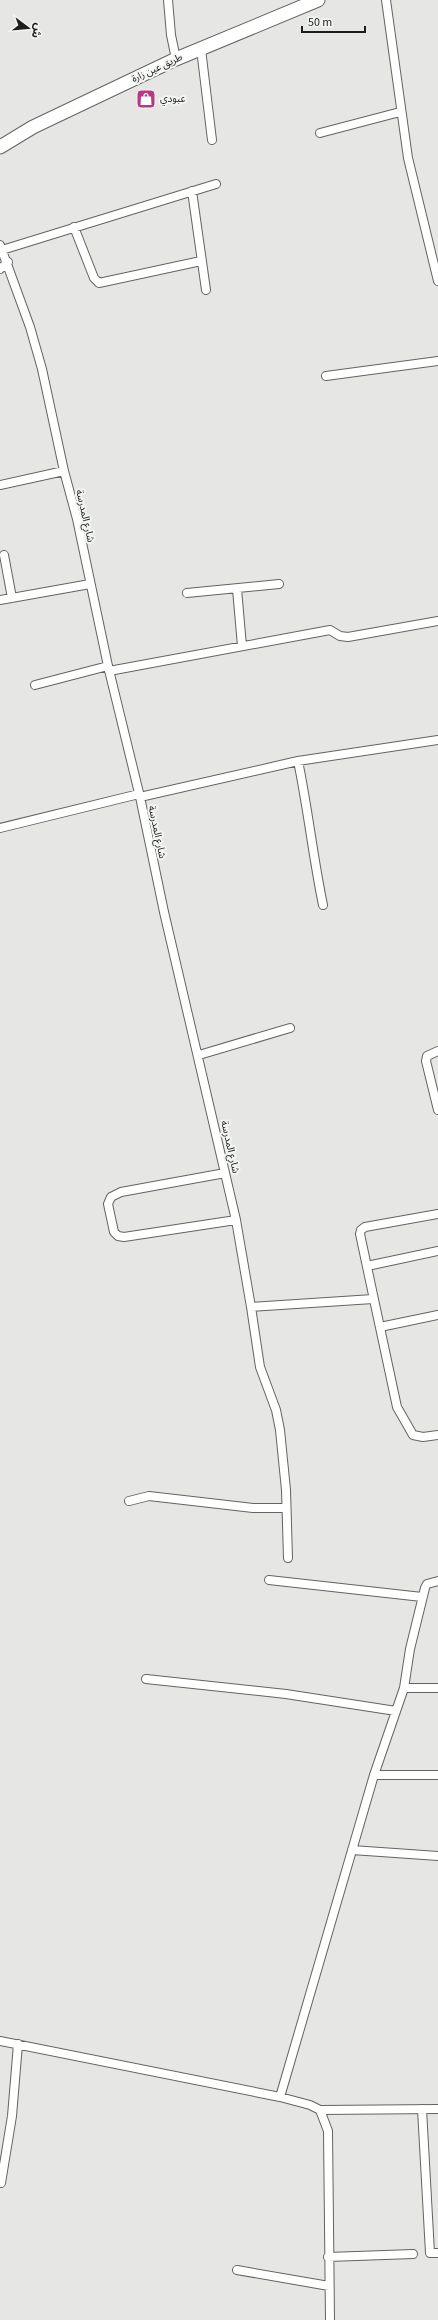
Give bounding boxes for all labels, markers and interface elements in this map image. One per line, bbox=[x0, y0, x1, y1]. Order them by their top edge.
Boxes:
north arrow bbox=[8, 8, 48, 48]
scale bar bbox=[302, 8, 365, 34]
text: 50 m bbox=[308, 14, 332, 31]
text: ش bbox=[28, 21, 46, 40]
street label: طريق عين زارة bbox=[129, 50, 185, 86]
shop icon: عبودي bbox=[135, 88, 157, 110]
place label: عبودي bbox=[160, 92, 186, 106]
street label: شارع المدرسة bbox=[72, 488, 98, 544]
street label: شارع المدرسة bbox=[145, 804, 169, 860]
street label: شارع المدرسة bbox=[217, 1119, 243, 1175]

